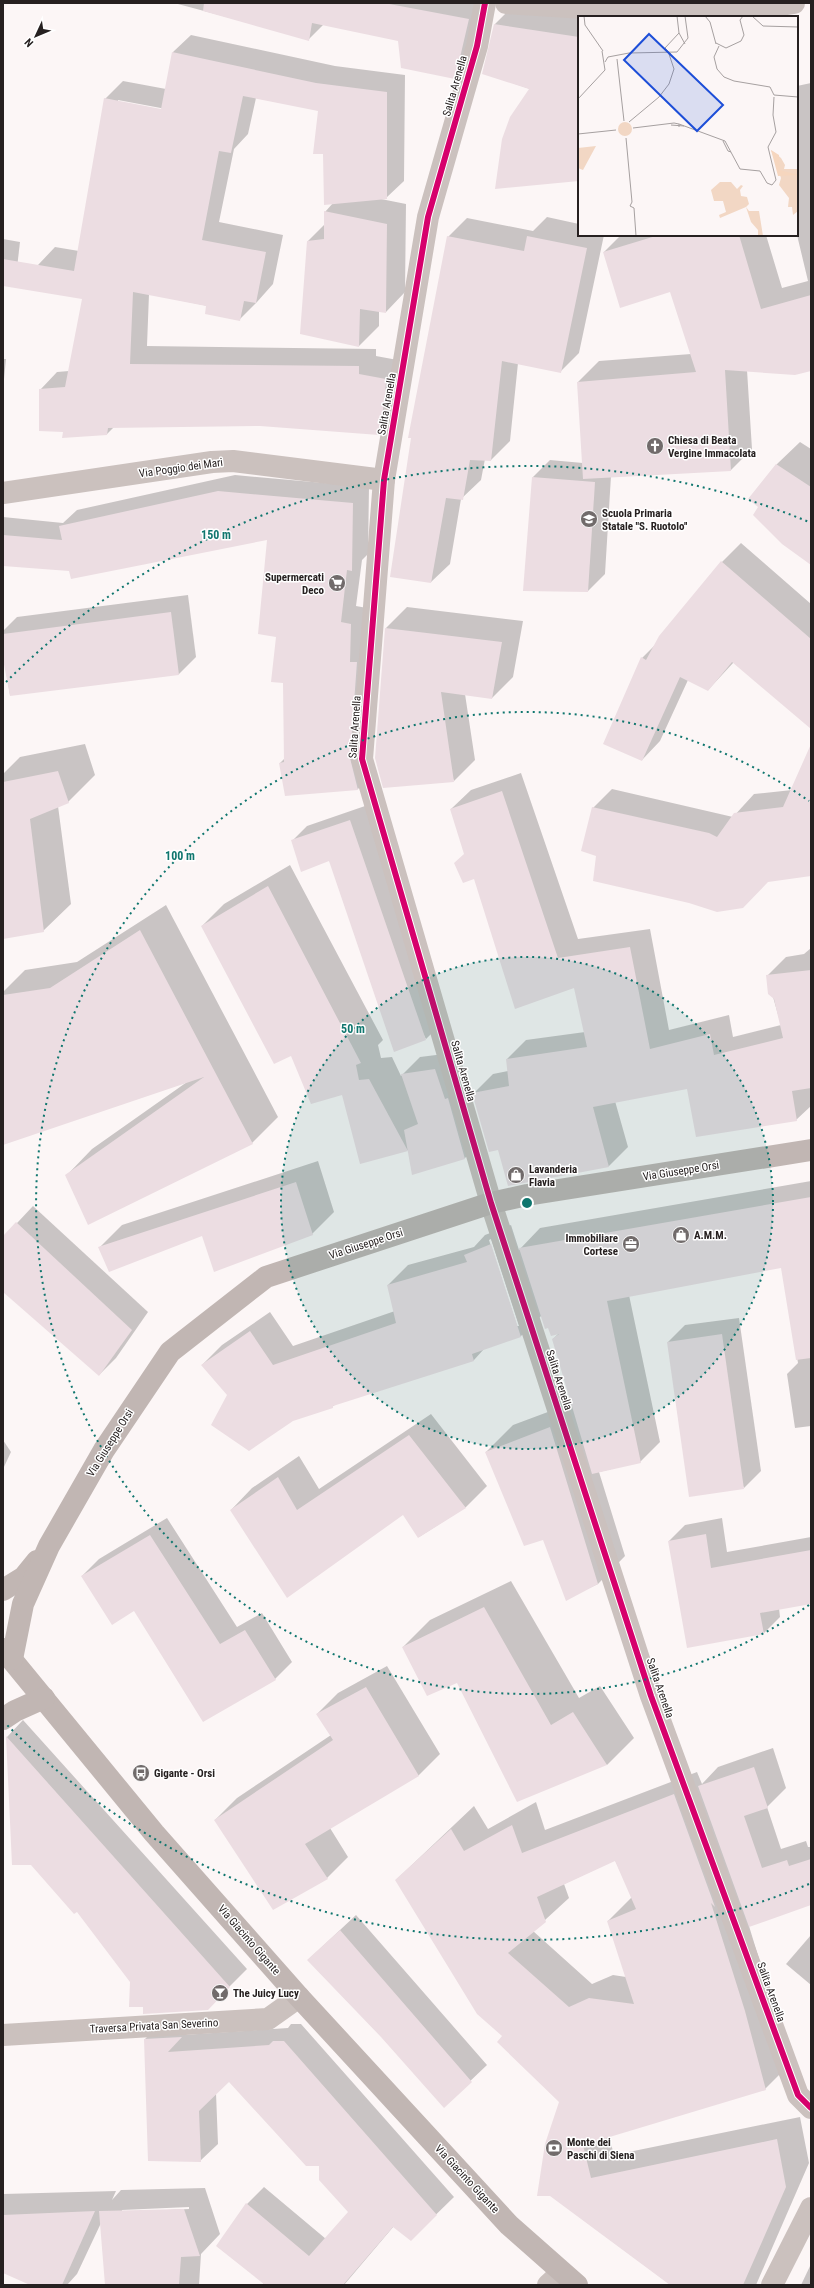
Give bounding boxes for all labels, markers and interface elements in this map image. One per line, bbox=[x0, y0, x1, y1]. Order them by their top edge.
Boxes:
north arrow bbox=[16, 16, 56, 56]
inset map bbox=[578, 16, 798, 236]
text: N bbox=[22, 35, 36, 50]
street label: Salita Arenella bbox=[440, 54, 470, 118]
street label: Salita Arenella bbox=[375, 372, 399, 436]
place label: Chiesa di Beata Vergine Immacolata bbox=[668, 434, 756, 460]
church icon: Chiesa di Beata Vergine Immacolata bbox=[645, 436, 665, 456]
street label: Via Poggio dei Mari bbox=[138, 456, 224, 480]
place label: Scuola Primaria Statale ''S. Ruotolo'' bbox=[602, 507, 688, 533]
school or university icon: Scuola Primaria Statale ''S. Ruotolo'' bbox=[579, 509, 599, 529]
text: 150 m bbox=[201, 528, 231, 542]
place label: Supermercati Deco bbox=[265, 571, 325, 597]
supermarket icon: Supermercati Deco bbox=[327, 573, 347, 593]
street label: Salita Arenella bbox=[346, 695, 364, 759]
text: 100 m bbox=[165, 849, 195, 863]
text: 50 m bbox=[341, 1022, 365, 1036]
street label: Salita Arenella bbox=[448, 1039, 478, 1103]
street label: Via Giuseppe Orsi bbox=[642, 1159, 720, 1183]
place label: Lavanderia Flavia bbox=[529, 1163, 577, 1189]
shop icon: Lavanderia Flavia bbox=[506, 1165, 526, 1185]
centre of rings bbox=[520, 1196, 534, 1210]
shop icon: A.M.M. bbox=[671, 1225, 691, 1245]
street label: Via Giuseppe Orsi bbox=[327, 1226, 405, 1262]
place label: A.M.M. bbox=[694, 1229, 727, 1242]
place label: Immobiliare Cortese bbox=[565, 1232, 618, 1258]
office icon: Immobiliare Cortese bbox=[621, 1234, 641, 1254]
street label: Salita Arenella bbox=[543, 1348, 575, 1412]
street label: Via Giuseppe Orsi bbox=[84, 1407, 136, 1479]
street label: Salita Arenella bbox=[644, 1656, 676, 1720]
bus stop icon: Gigante - Orsi bbox=[131, 1763, 151, 1783]
place label: Gigante - Orsi bbox=[154, 1767, 215, 1780]
street label: Via Giacinto Gigante bbox=[215, 1902, 283, 1978]
street label: Salita Arenella bbox=[754, 1960, 788, 2024]
bar icon: The Juicy Lucy bbox=[210, 1983, 230, 2003]
place label: The Juicy Lucy bbox=[233, 1987, 299, 2000]
street label: Traversa Privata San Severino bbox=[89, 2016, 219, 2036]
place label: Monte dei Paschi di Siena bbox=[567, 2136, 634, 2162]
bank icon: Monte dei Paschi di Siena bbox=[544, 2138, 564, 2158]
street label: Via Giacinto Gigante bbox=[432, 2142, 502, 2216]

